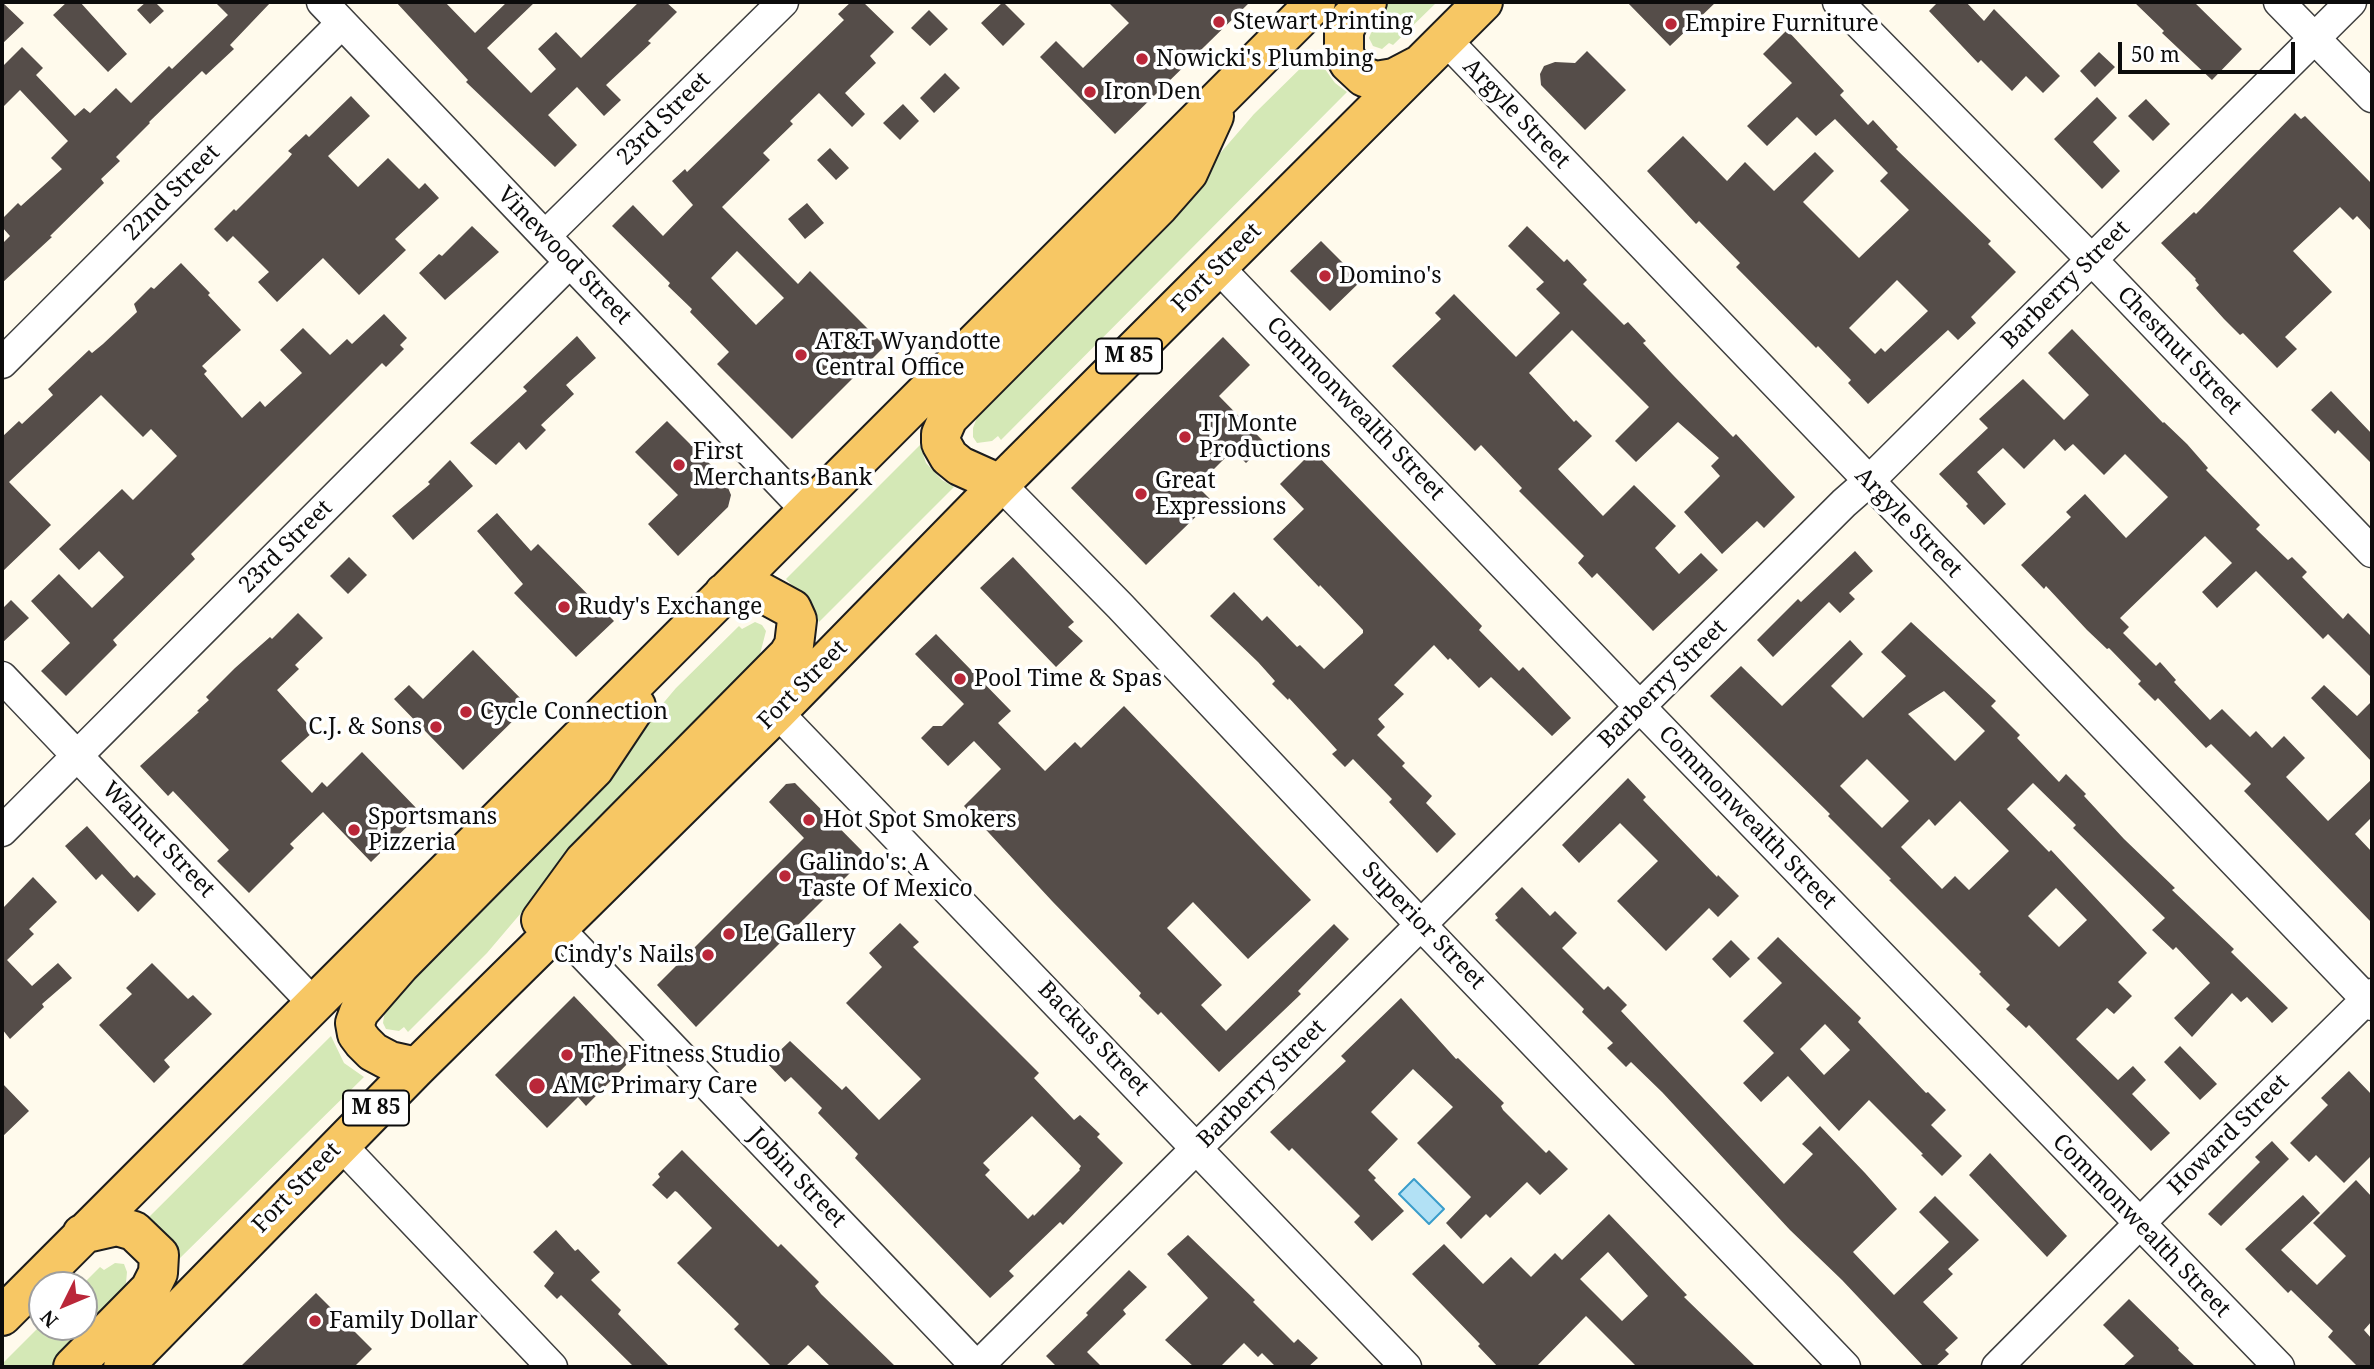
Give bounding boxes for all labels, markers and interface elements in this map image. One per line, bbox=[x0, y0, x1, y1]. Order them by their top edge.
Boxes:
place label: Stewart Printing bbox=[1233, 8, 1413, 36]
place label: Empire Furniture bbox=[1685, 10, 1879, 38]
marker: Stewart Printing bbox=[1211, 14, 1227, 30]
marker: Empire Furniture bbox=[1663, 16, 1679, 32]
scale bar bbox=[2122, 28, 2299, 72]
text: 50 m bbox=[2131, 40, 2180, 68]
place label: Nowicki's Plumbing bbox=[1156, 45, 1374, 73]
marker: Nowicki's Plumbing bbox=[1134, 51, 1150, 67]
street label: Argyle Street bbox=[1457, 53, 1575, 175]
street label: 23rd Street bbox=[612, 67, 716, 171]
place label: Iron Den bbox=[1104, 78, 1201, 106]
marker: Iron Den bbox=[1082, 84, 1098, 100]
street label: 22nd Street bbox=[118, 139, 226, 247]
street label: Vinewood Street bbox=[491, 181, 637, 331]
street label: Barberry Street bbox=[1996, 215, 2136, 355]
street label: Fort Street bbox=[1167, 218, 1267, 318]
place label: Domino's bbox=[1339, 262, 1442, 290]
marker: Domino's bbox=[1317, 268, 1333, 284]
street label: Chestnut Street bbox=[2111, 281, 2247, 421]
street label: Commonwealth Street bbox=[1260, 312, 1450, 506]
place label: AT&T Wyandotte Central Office bbox=[815, 328, 1001, 382]
road number: M 85 bbox=[1096, 338, 1162, 374]
marker: AT&T Wyandotte Central Office bbox=[793, 347, 809, 363]
place label: TJ Monte Productions bbox=[1199, 410, 1331, 464]
marker: TJ Monte Productions bbox=[1177, 429, 1193, 445]
place label: First Merchants Bank bbox=[693, 438, 872, 492]
marker: First Merchants Bank bbox=[671, 457, 687, 473]
street label: Argyle Street bbox=[1849, 462, 1967, 584]
place label: Great Expressions bbox=[1155, 467, 1286, 521]
marker: Great Expressions bbox=[1133, 486, 1149, 502]
street label: 23rd Street bbox=[234, 495, 338, 599]
place label: Rudy's Exchange bbox=[578, 593, 762, 621]
marker: Rudy's Exchange bbox=[556, 599, 572, 615]
street label: Barberry Street bbox=[1593, 614, 1733, 754]
street label: Fort Street bbox=[753, 635, 853, 735]
place label: Pool Time & Spas bbox=[974, 665, 1162, 693]
marker: Pool Time & Spas bbox=[952, 671, 968, 687]
place label: Cycle Connection bbox=[480, 698, 668, 726]
marker: Cycle Connection bbox=[458, 704, 474, 720]
place label: C.J. & Sons bbox=[308, 713, 422, 741]
marker: C.J. & Sons bbox=[428, 719, 444, 735]
street label: Commonwealth Street bbox=[1652, 721, 1842, 915]
street label: Walnut Street bbox=[96, 776, 220, 904]
place label: Sportsmans Pizzeria bbox=[368, 803, 497, 857]
place label: Hot Spot Smokers bbox=[823, 806, 1017, 834]
marker: Hot Spot Smokers bbox=[801, 812, 817, 828]
marker: Sportsmans Pizzeria bbox=[346, 822, 362, 838]
place label: Galindo's: A Taste Of Mexico bbox=[799, 849, 973, 903]
street label: Superior Street bbox=[1355, 857, 1491, 995]
marker: Galindo's: A Taste Of Mexico bbox=[777, 868, 793, 884]
place label: Le Gallery bbox=[743, 920, 855, 948]
marker: Le Gallery bbox=[721, 926, 737, 942]
place label: Cindy's Nails bbox=[554, 941, 694, 969]
marker: Cindy's Nails bbox=[700, 947, 716, 963]
street label: Backus Street bbox=[1032, 976, 1154, 1102]
street label: Barberry Street bbox=[1192, 1014, 1332, 1154]
place label: The Fitness Studio bbox=[581, 1041, 781, 1069]
marker: The Fitness Studio bbox=[559, 1047, 575, 1063]
street label: Howard Street bbox=[2163, 1069, 2295, 1201]
place label: AMC Primary Care bbox=[553, 1072, 758, 1100]
marker: AMC Primary Care bbox=[527, 1076, 547, 1096]
road number: M 85 bbox=[343, 1090, 409, 1126]
street label: Jobin Street bbox=[743, 1122, 851, 1234]
street label: Commonwealth Street bbox=[2046, 1129, 2236, 1323]
street label: Fort Street bbox=[247, 1137, 347, 1239]
north arrow bbox=[28, 1271, 98, 1341]
text: N bbox=[34, 1305, 64, 1333]
place label: Family Dollar bbox=[329, 1307, 478, 1335]
marker: Family Dollar bbox=[307, 1313, 323, 1329]

